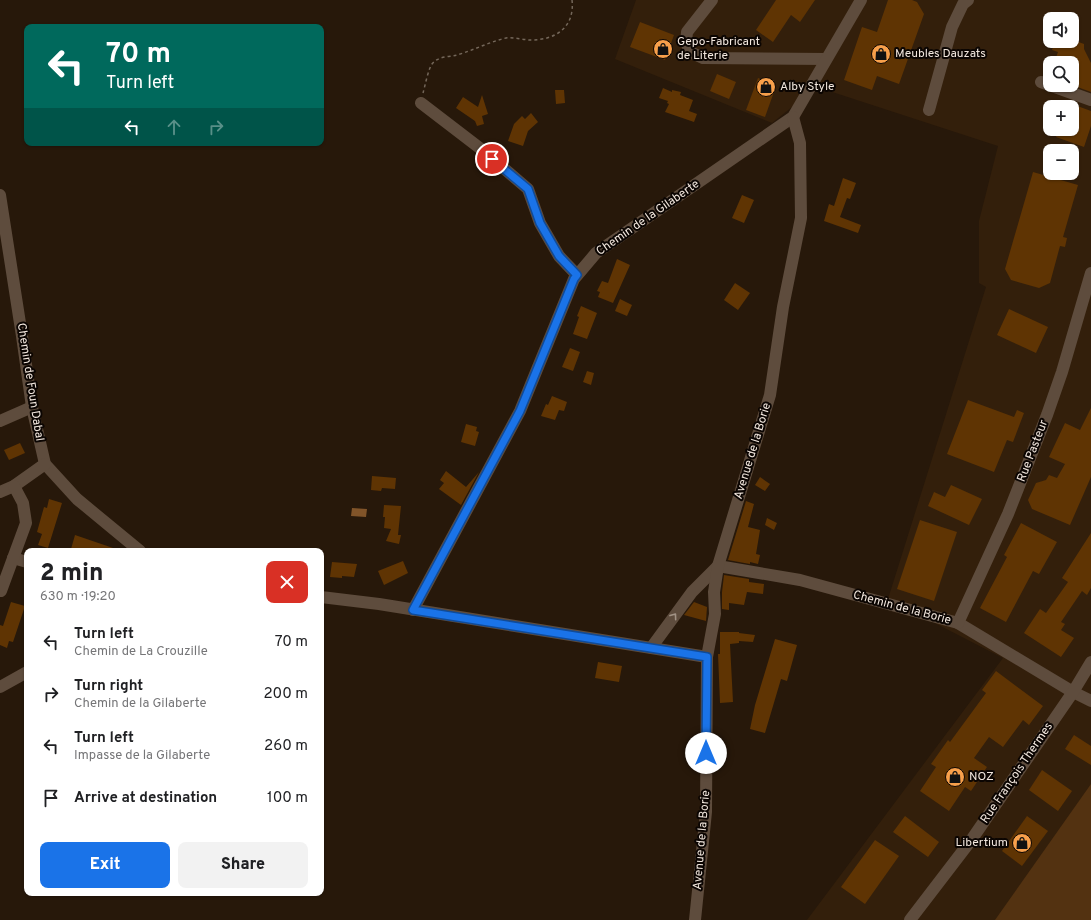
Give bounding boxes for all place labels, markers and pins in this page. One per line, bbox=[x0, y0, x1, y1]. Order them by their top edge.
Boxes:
place label: Gepo-Fabricant de Literie bbox=[677, 34, 760, 64]
shop icon: Gepo-Fabricant de Literie bbox=[652, 38, 674, 60]
shop icon: Meubles Dauzats bbox=[870, 43, 892, 65]
place label: Meubles Dauzats bbox=[895, 46, 986, 62]
shop icon: Alby Style bbox=[755, 76, 777, 98]
place label: Alby Style bbox=[780, 79, 834, 95]
pin bbox=[475, 142, 509, 176]
shop icon: NOZ bbox=[944, 766, 966, 788]
place label: NOZ bbox=[969, 769, 994, 785]
shop icon: Libertium bbox=[1011, 832, 1033, 854]
place label: Libertium bbox=[956, 835, 1008, 851]

